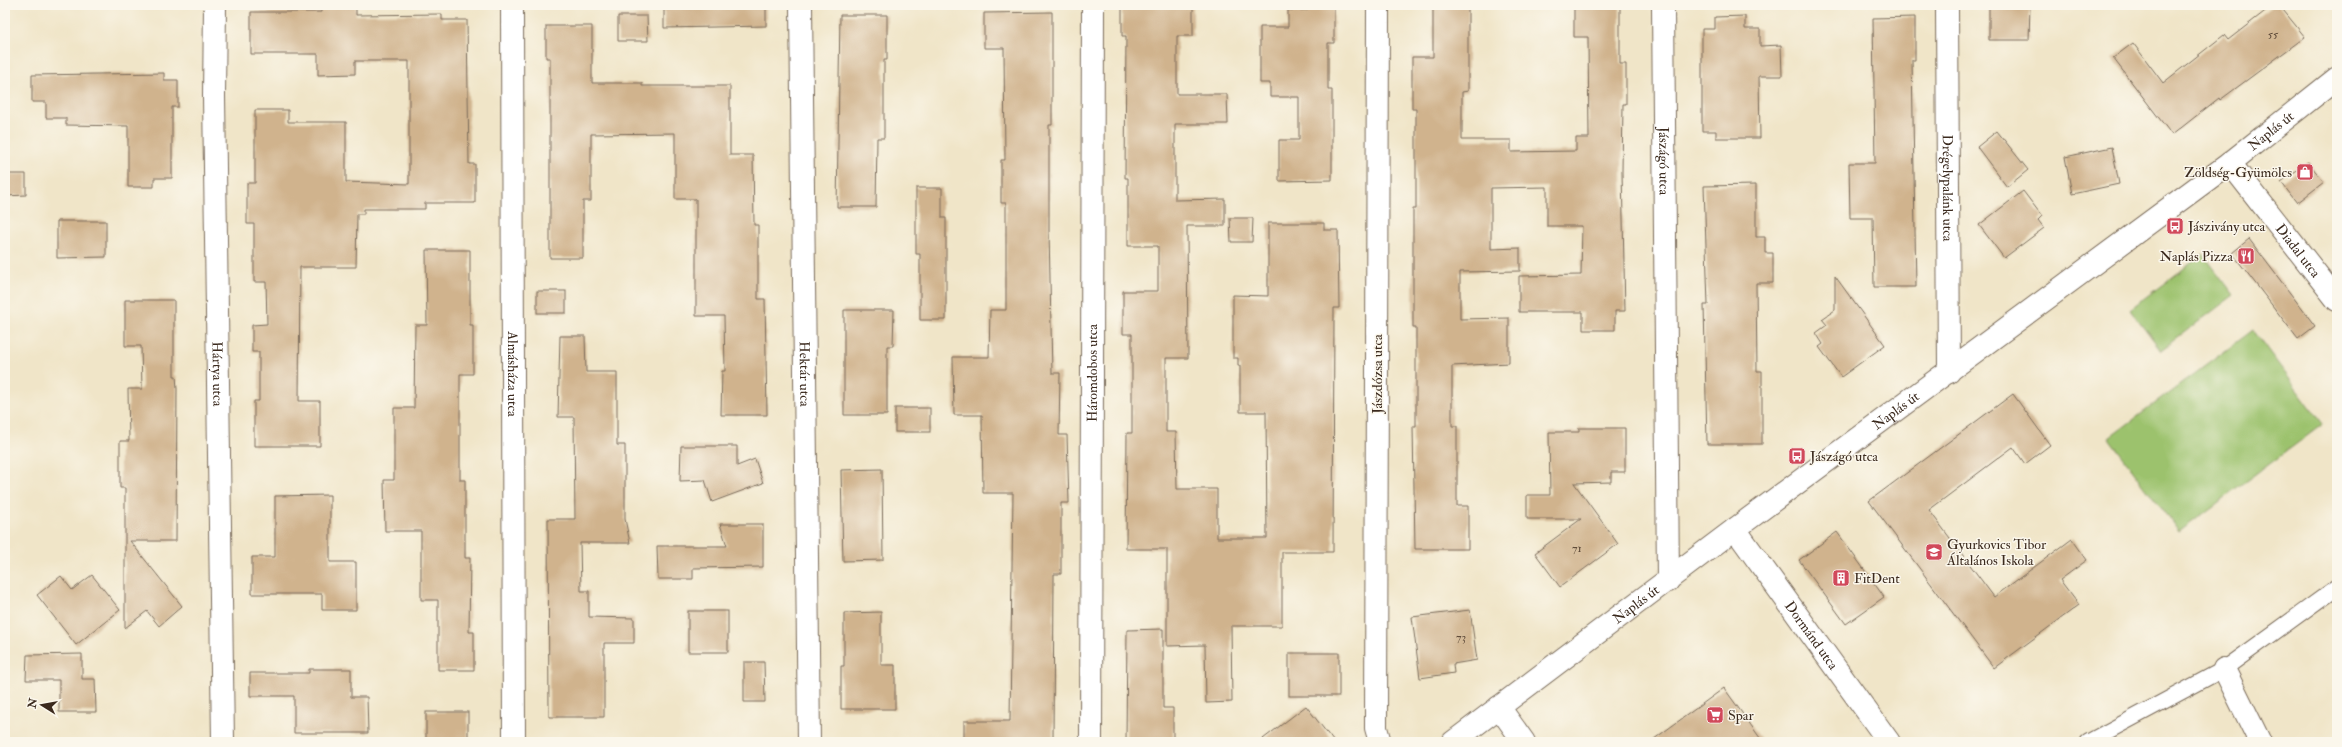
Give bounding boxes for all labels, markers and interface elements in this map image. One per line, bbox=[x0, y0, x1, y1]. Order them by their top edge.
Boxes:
house number: 55 bbox=[2268, 27, 2279, 42]
street label: Naplás út bbox=[2245, 107, 2298, 154]
street label: Jászágó utca bbox=[1655, 126, 1673, 195]
street label: Drégelypalánk utca bbox=[1938, 134, 1956, 242]
shop icon: Zöldség-Gyümölcs bbox=[2295, 162, 2315, 182]
place label: Zöldség-Gyümölcs bbox=[2184, 164, 2292, 182]
bus stop icon: Jászivány utca bbox=[2165, 216, 2185, 236]
place label: Jászivány utca bbox=[2187, 218, 2266, 236]
street label: Diadal utca bbox=[2272, 221, 2324, 281]
restaurant icon: Naplás Pizza bbox=[2236, 246, 2256, 266]
place label: Naplás Pizza bbox=[2160, 248, 2233, 266]
street label: Háromdobos utca bbox=[1084, 324, 1101, 422]
street label: Almásháza utca bbox=[504, 330, 521, 417]
street label: Jászdózsa utca bbox=[1369, 334, 1386, 415]
street label: Hártya utca bbox=[208, 341, 226, 407]
street label: Hektár utca bbox=[796, 341, 813, 407]
street label: Naplás út bbox=[1869, 388, 1923, 434]
bus stop icon: Jászágó utca bbox=[1787, 446, 1807, 466]
place label: Jászágó utca bbox=[1809, 448, 1878, 465]
place label: Gyurkovics Tibor Általános Iskola bbox=[1946, 536, 2047, 569]
house number: 71 bbox=[1572, 541, 1582, 556]
school or university icon: Gyurkovics Tibor Általános Iskola bbox=[1924, 542, 1944, 562]
building icon: FitDent bbox=[1831, 568, 1851, 588]
place label: FitDent bbox=[1854, 570, 1900, 587]
street label: Naplás út bbox=[1609, 581, 1663, 627]
street label: Dormánd utca bbox=[1781, 598, 1842, 673]
house number: 73 bbox=[1456, 630, 1466, 645]
north arrow bbox=[22, 685, 62, 725]
text: N bbox=[25, 696, 40, 710]
supermarket icon: Spar bbox=[1705, 705, 1725, 725]
place label: Spar bbox=[1728, 707, 1755, 725]

